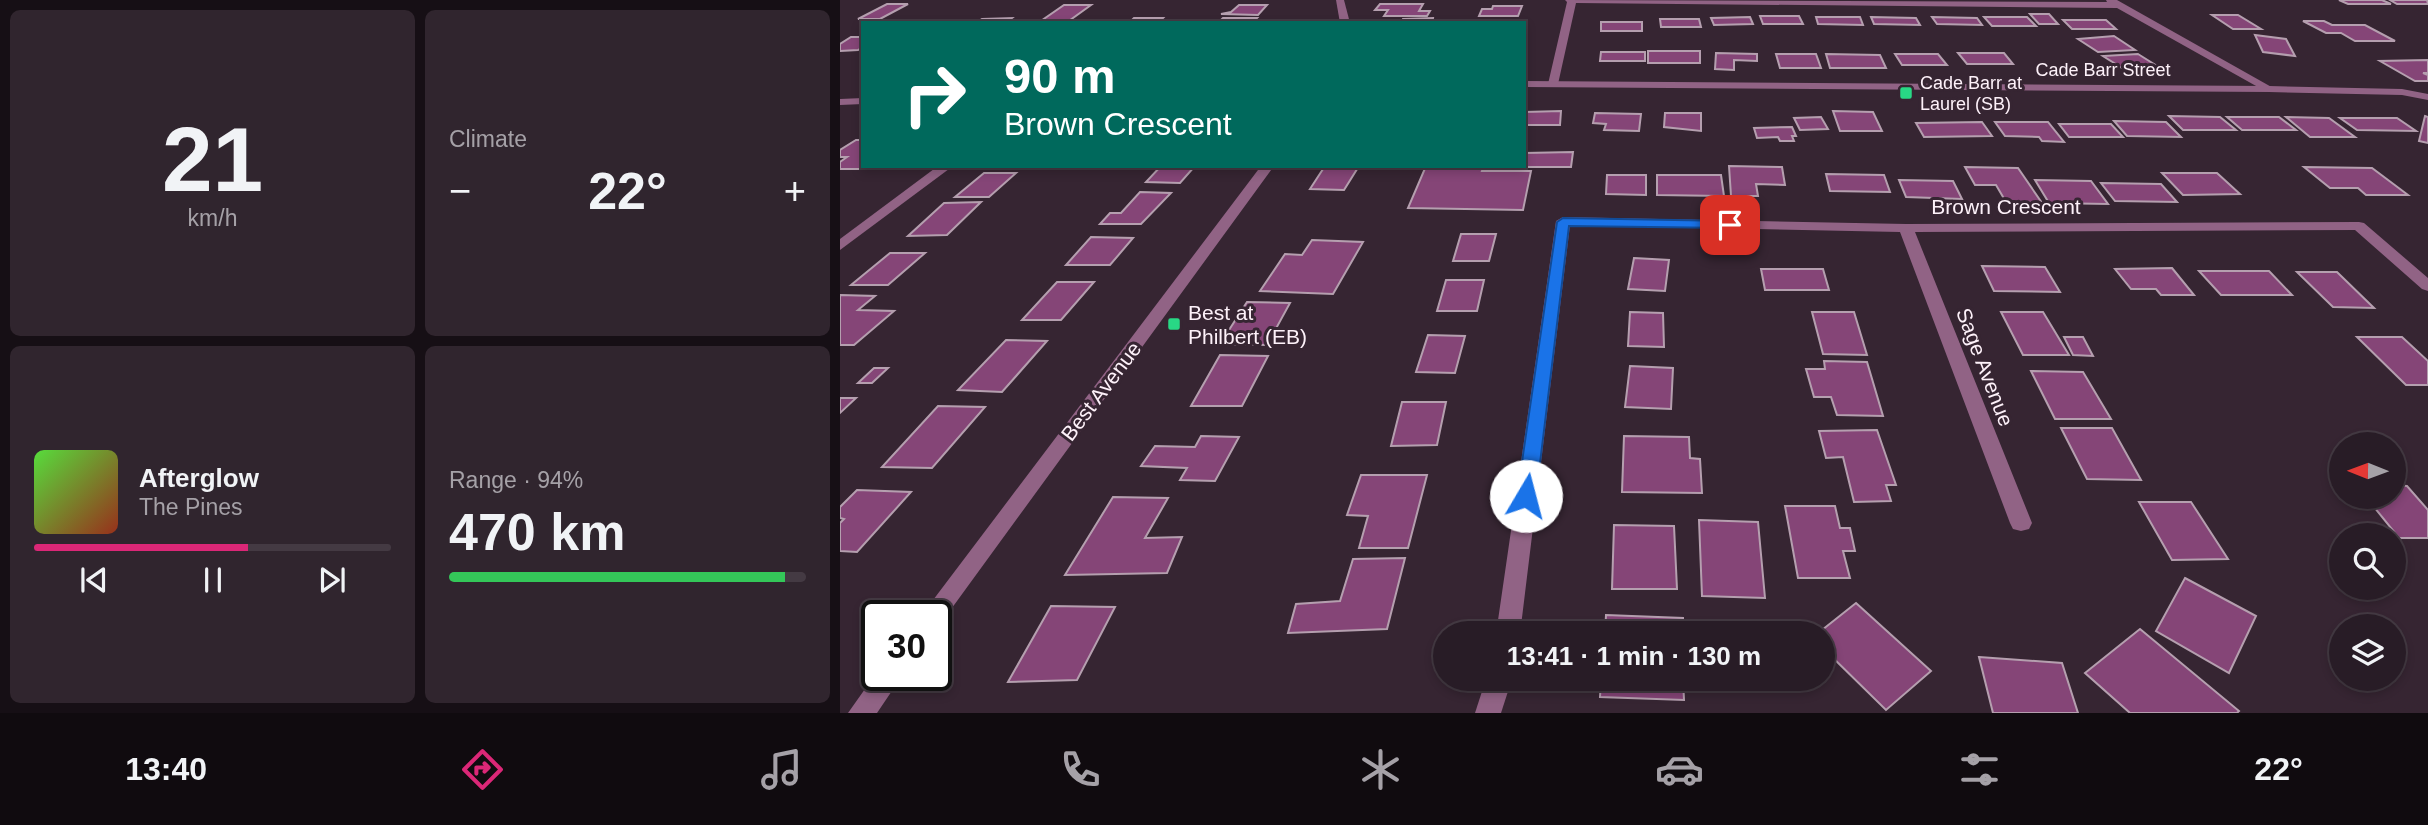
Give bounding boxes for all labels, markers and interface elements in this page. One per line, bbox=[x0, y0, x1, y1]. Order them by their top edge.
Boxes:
icon: right bbox=[889, 49, 980, 140]
text: 90 m bbox=[1004, 49, 1116, 103]
street label: Cade Barr Street bbox=[2035, 60, 2171, 80]
place label: Cade Barr at Laurel (SB) bbox=[1920, 73, 2022, 114]
marker: Cade Barr at Laurel (SB) bbox=[1898, 85, 1914, 101]
text: Brown Crescent bbox=[1004, 106, 1232, 142]
text: 21 bbox=[162, 109, 263, 210]
text: Climate bbox=[449, 126, 527, 152]
text: 22° bbox=[588, 162, 667, 220]
text: − bbox=[449, 170, 471, 212]
text: + bbox=[784, 170, 806, 212]
pin bbox=[1700, 195, 1760, 255]
street label: Brown Crescent bbox=[1931, 195, 2081, 218]
text: km/h bbox=[188, 205, 237, 231]
icon: arrive bbox=[1711, 206, 1749, 244]
place label: Best at Philbert (EB) bbox=[1188, 301, 1307, 348]
street label: Sage Avenue bbox=[1952, 305, 2018, 429]
marker: Best at Philbert (EB) bbox=[1166, 316, 1182, 332]
street label: Best Avenue bbox=[1056, 337, 1146, 445]
north arrow bbox=[2329, 432, 2406, 509]
map controls bbox=[2329, 432, 2406, 691]
position arrow bbox=[1489, 459, 1563, 533]
text: Afterglow bbox=[139, 463, 259, 493]
text: Range · 94% bbox=[449, 467, 583, 493]
text: The Pines bbox=[139, 494, 243, 520]
text: 470 km bbox=[449, 503, 625, 561]
button: search bbox=[2329, 523, 2406, 600]
icon: previous bbox=[75, 561, 113, 599]
icon: pause bbox=[194, 561, 232, 599]
icon: next bbox=[313, 561, 351, 599]
speed limit sign: 30 bbox=[861, 600, 952, 691]
button: layers bbox=[2329, 614, 2406, 691]
text: 13:41 · 1 min · 130 m bbox=[1507, 641, 1761, 671]
icon: directions bbox=[458, 745, 507, 794]
icon: music bbox=[757, 745, 806, 794]
icon: phone bbox=[1056, 745, 1105, 794]
icon: climate bbox=[1356, 745, 1405, 794]
icon: car bbox=[1655, 745, 1704, 794]
icon: filters bbox=[1955, 745, 2004, 794]
text: 13:40 bbox=[125, 751, 207, 787]
text: 22° bbox=[2254, 751, 2303, 787]

